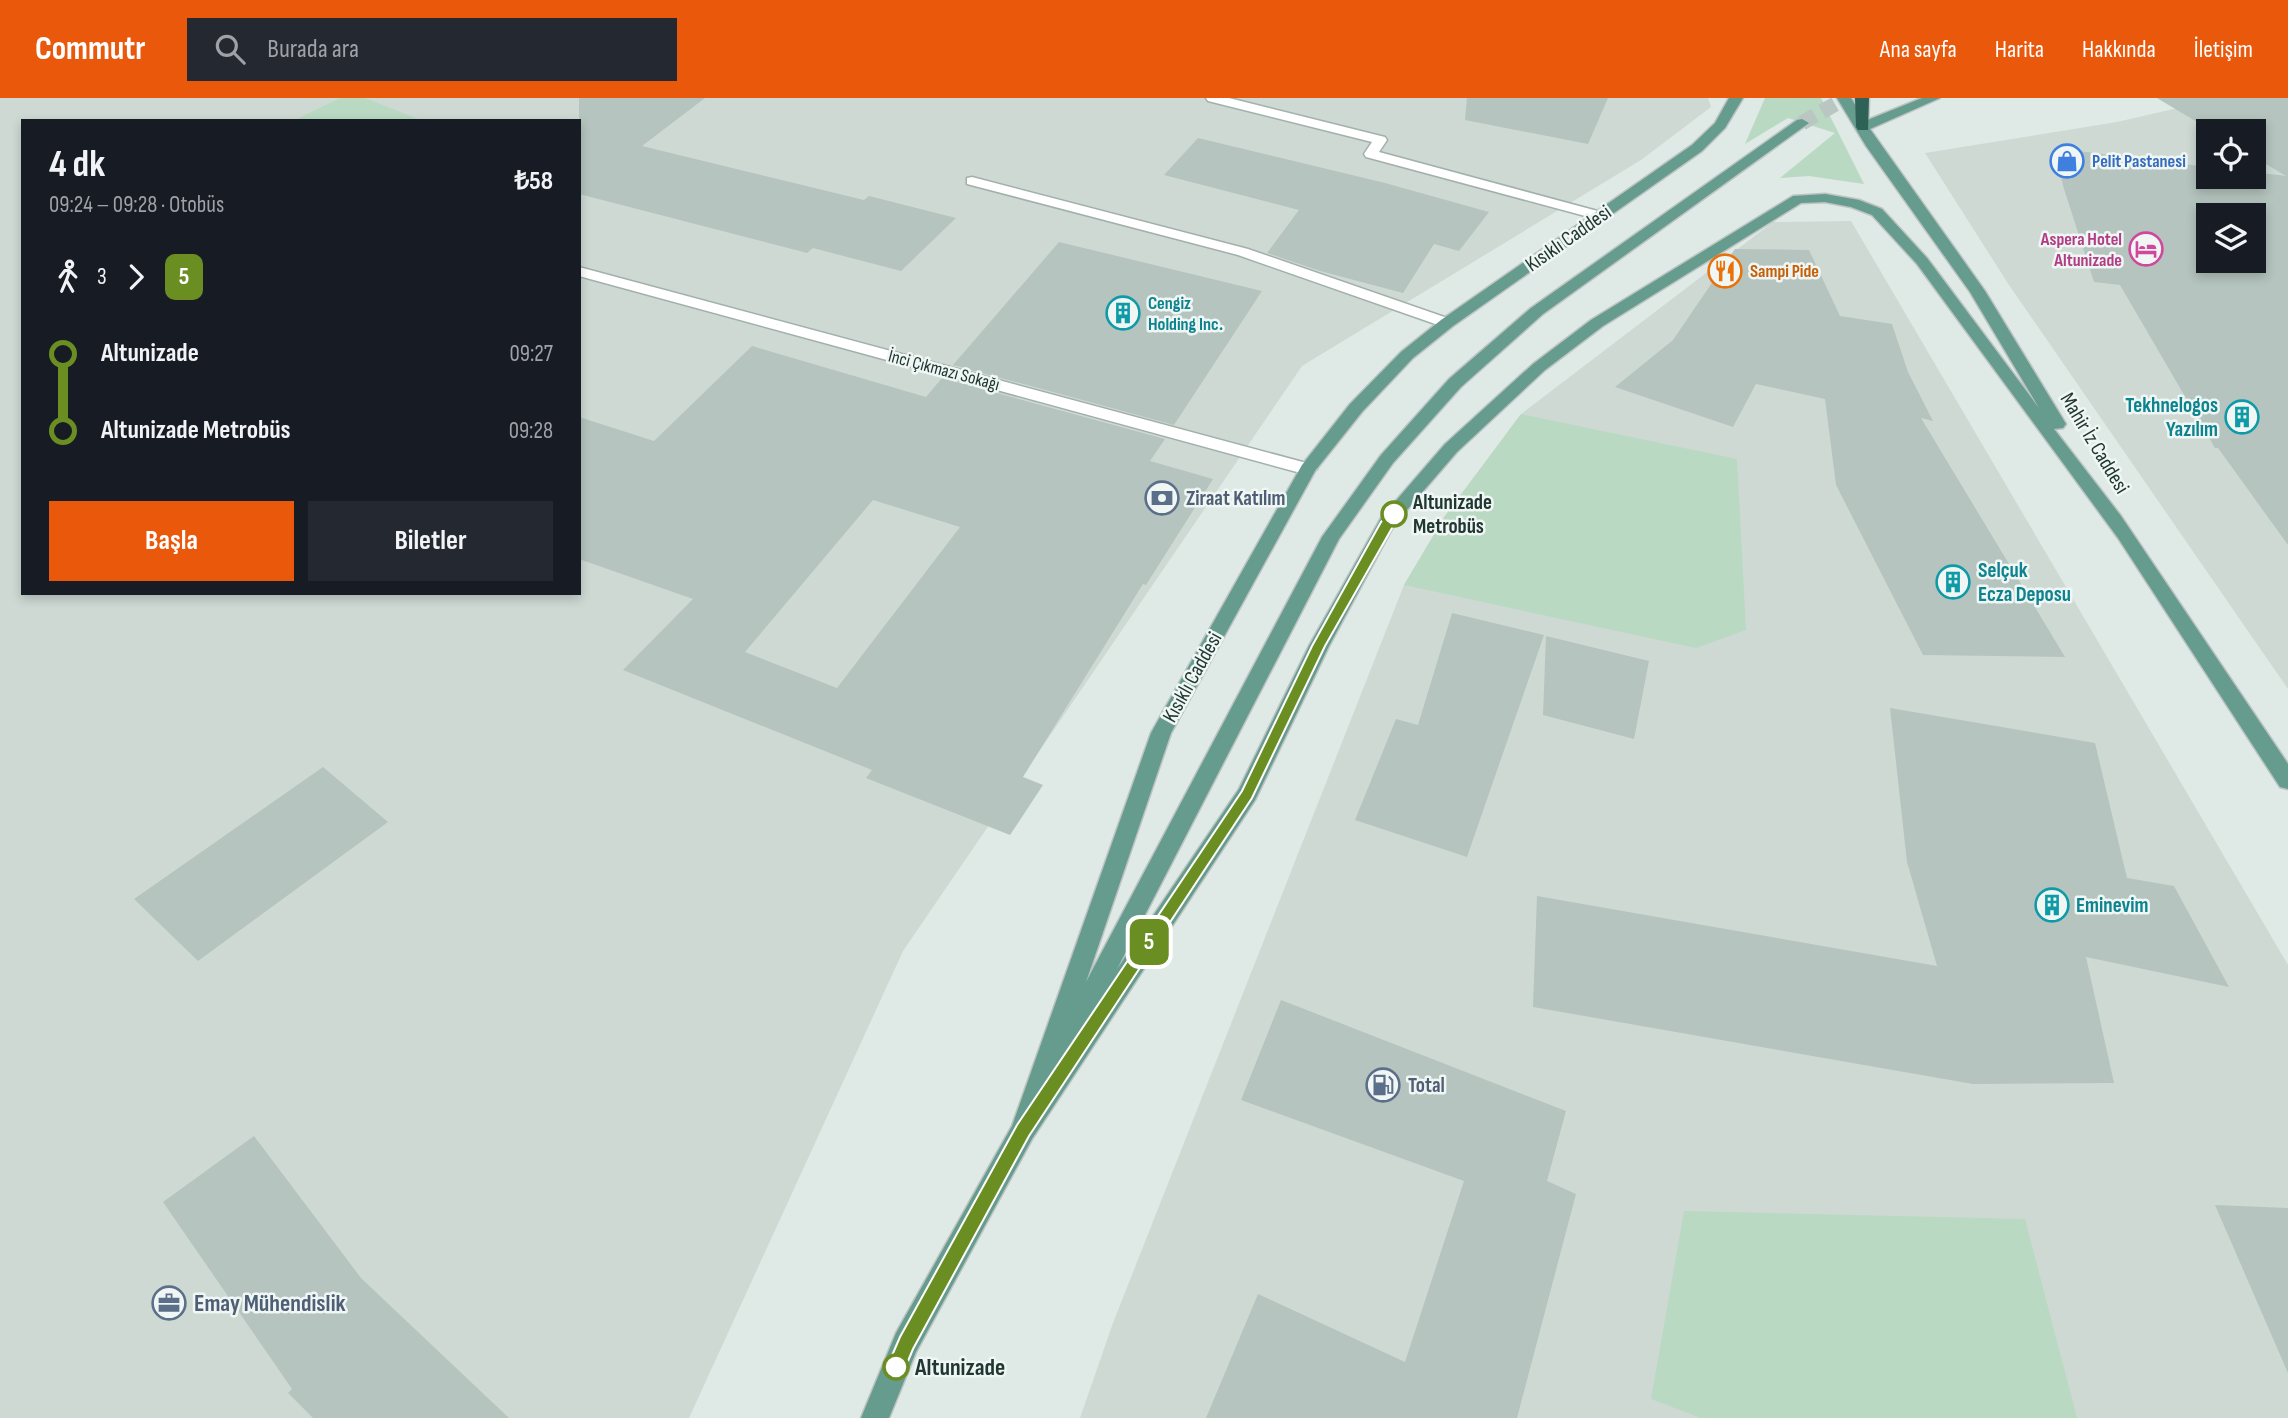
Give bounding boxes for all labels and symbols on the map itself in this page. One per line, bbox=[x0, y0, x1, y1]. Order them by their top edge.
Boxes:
shop icon: Pelit Pastanesi bbox=[2048, 142, 2086, 180]
place label: Pelit Pastanesi bbox=[2092, 151, 2186, 172]
street label: Kısıklı Caddesi bbox=[1520, 200, 1616, 277]
place label: Aspera Hotel Altunizade bbox=[2040, 229, 2122, 271]
hotel icon: Aspera Hotel Altunizade bbox=[2127, 230, 2165, 268]
restaurant icon: Sampi Pide bbox=[1706, 252, 1744, 290]
place label: Sampi Pide bbox=[1750, 261, 1819, 282]
place label: Cengiz Holding Inc. bbox=[1148, 293, 1223, 335]
building icon: Cengiz Holding Inc. bbox=[1104, 294, 1142, 332]
street label: İnci Çıkmazı Sokağı bbox=[886, 346, 1002, 395]
street label: Mahir İz Caddesi bbox=[2055, 388, 2134, 498]
place label: Tekhnelogos Yazılım bbox=[2125, 393, 2218, 442]
building icon: Tekhnelogos Yazılım bbox=[2223, 398, 2261, 436]
bank icon: Ziraat Katılım bbox=[1143, 479, 1181, 517]
place label: Ziraat Katılım bbox=[1186, 486, 1286, 511]
place label: Altunizade Metrobüs bbox=[1412, 490, 1492, 539]
marker: Altunizade Metrobüs bbox=[1381, 501, 1407, 527]
place label: Selçuk Ecza Deposu bbox=[1978, 558, 2071, 607]
building icon: Selçuk Ecza Deposu bbox=[1934, 563, 1972, 601]
street label: Kısıklı Caddesi bbox=[1157, 628, 1227, 727]
building icon: Eminevim bbox=[2033, 886, 2071, 924]
place label: Eminevim bbox=[2076, 893, 2148, 918]
line badge: 5 bbox=[1126, 919, 1172, 965]
fuel station icon: Total bbox=[1364, 1066, 1402, 1104]
place label: Total bbox=[1408, 1073, 1445, 1098]
office icon: Emay Mühendislik bbox=[150, 1284, 188, 1322]
place label: Emay Mühendislik bbox=[194, 1289, 346, 1318]
place label: Altunizade bbox=[914, 1353, 1005, 1382]
marker: Altunizade bbox=[883, 1354, 909, 1380]

